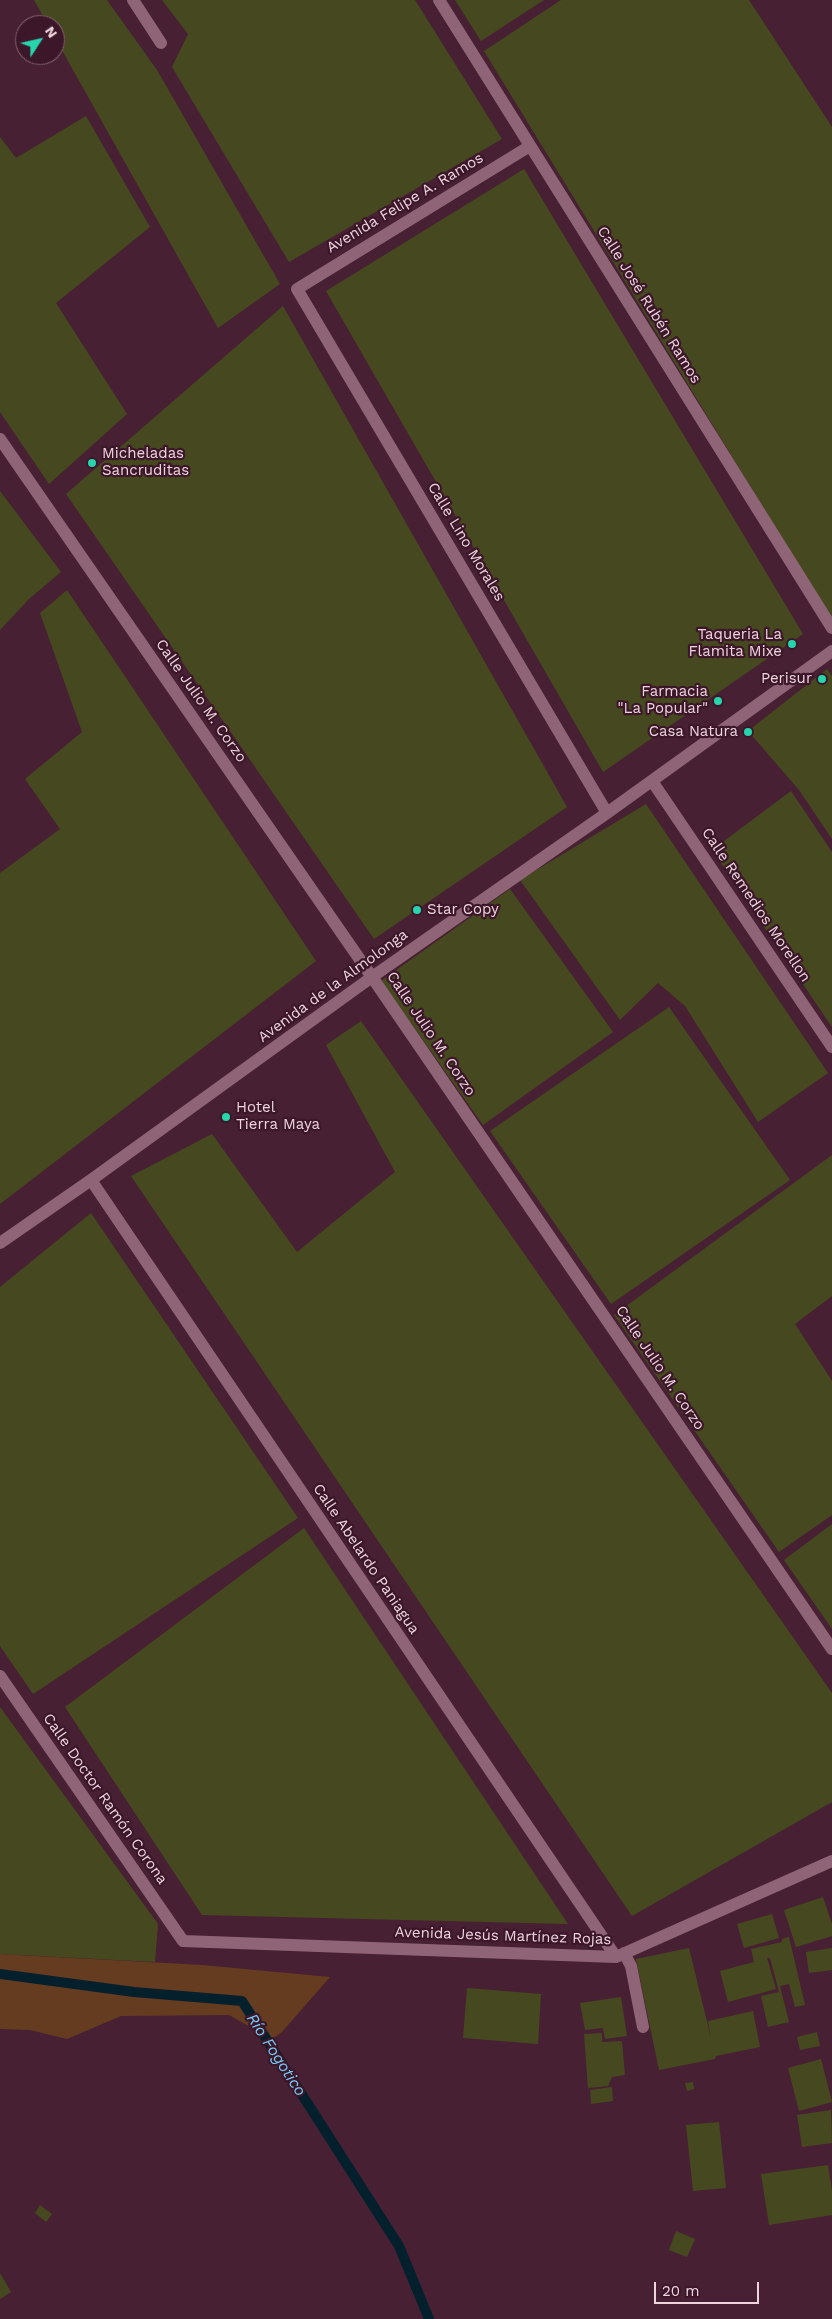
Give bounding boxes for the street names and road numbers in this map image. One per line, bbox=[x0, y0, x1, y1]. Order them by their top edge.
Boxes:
street label: Avenida Felipe A. Ramos bbox=[323, 149, 487, 257]
street label: Calle José Rubén Ramos bbox=[593, 223, 705, 387]
street label: Calle Lino Morales bbox=[423, 479, 509, 605]
street label: Calle Julio M. Corzo bbox=[152, 636, 250, 766]
street label: Calle Remedios Morellon bbox=[698, 824, 814, 986]
street label: Avenida de la Almolonga bbox=[255, 926, 411, 1046]
street label: Calle Julio M. Corzo bbox=[383, 968, 479, 1100]
street label: Calle Julio M. Corzo bbox=[612, 1302, 708, 1434]
street label: Calle Abelardo Paniagua bbox=[309, 1480, 423, 1638]
street label: Calle Doctor Ramón Corona bbox=[39, 1710, 171, 1888]
street label: Avenida Jesús Martínez Rojas bbox=[394, 1923, 612, 1949]

